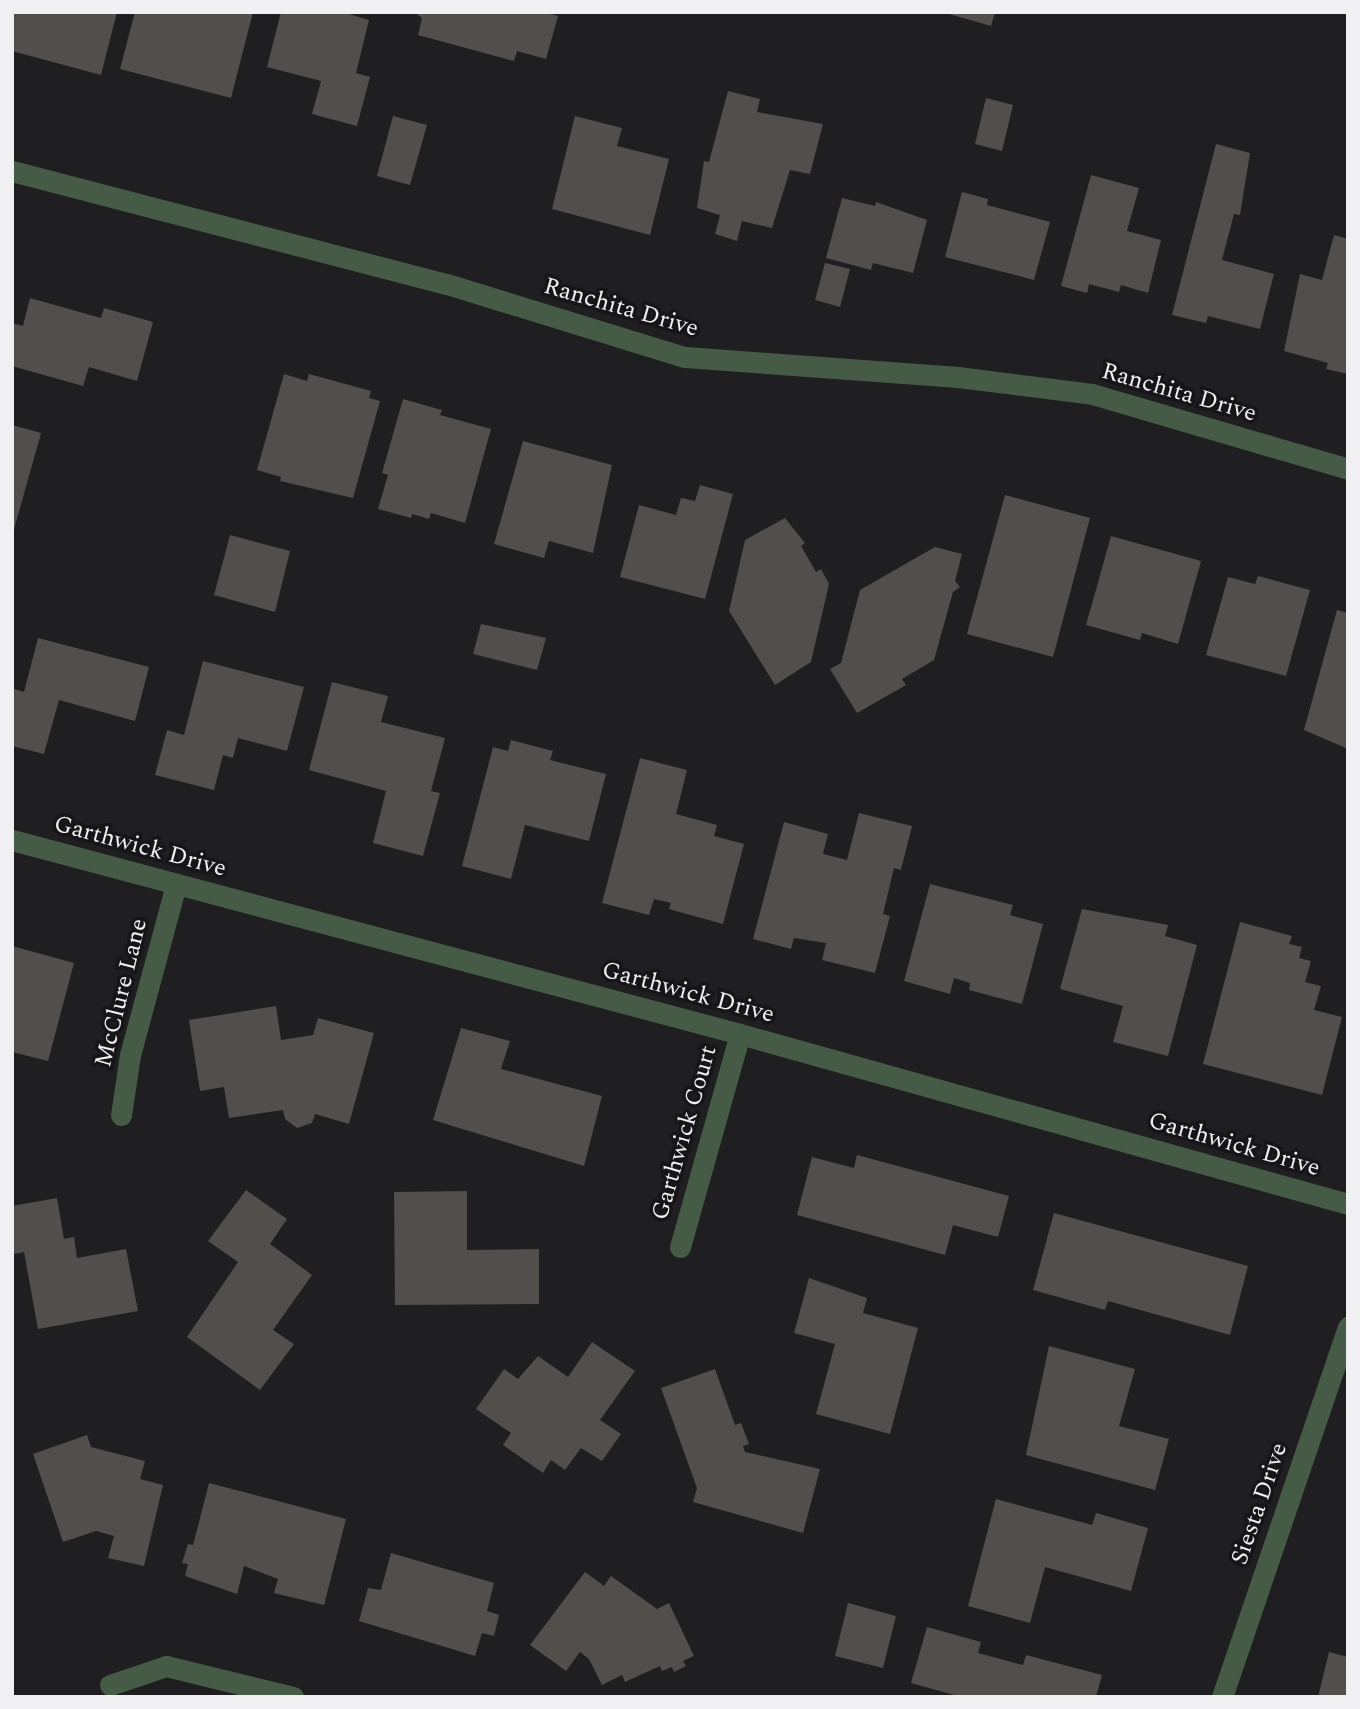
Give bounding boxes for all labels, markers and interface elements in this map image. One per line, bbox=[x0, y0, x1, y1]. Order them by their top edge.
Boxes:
street label: Ranchita Drive bbox=[540, 272, 702, 344]
street label: Ranchita Drive bbox=[1098, 357, 1260, 429]
street label: Garthwick Drive bbox=[51, 810, 229, 884]
street label: McClure Lane bbox=[90, 916, 154, 1070]
street label: Garthwick Drive bbox=[599, 956, 777, 1030]
street label: Garthwick Court bbox=[646, 1042, 724, 1224]
street label: Garthwick Drive bbox=[1145, 1107, 1323, 1183]
street label: Siesta Drive bbox=[1226, 1439, 1294, 1569]

